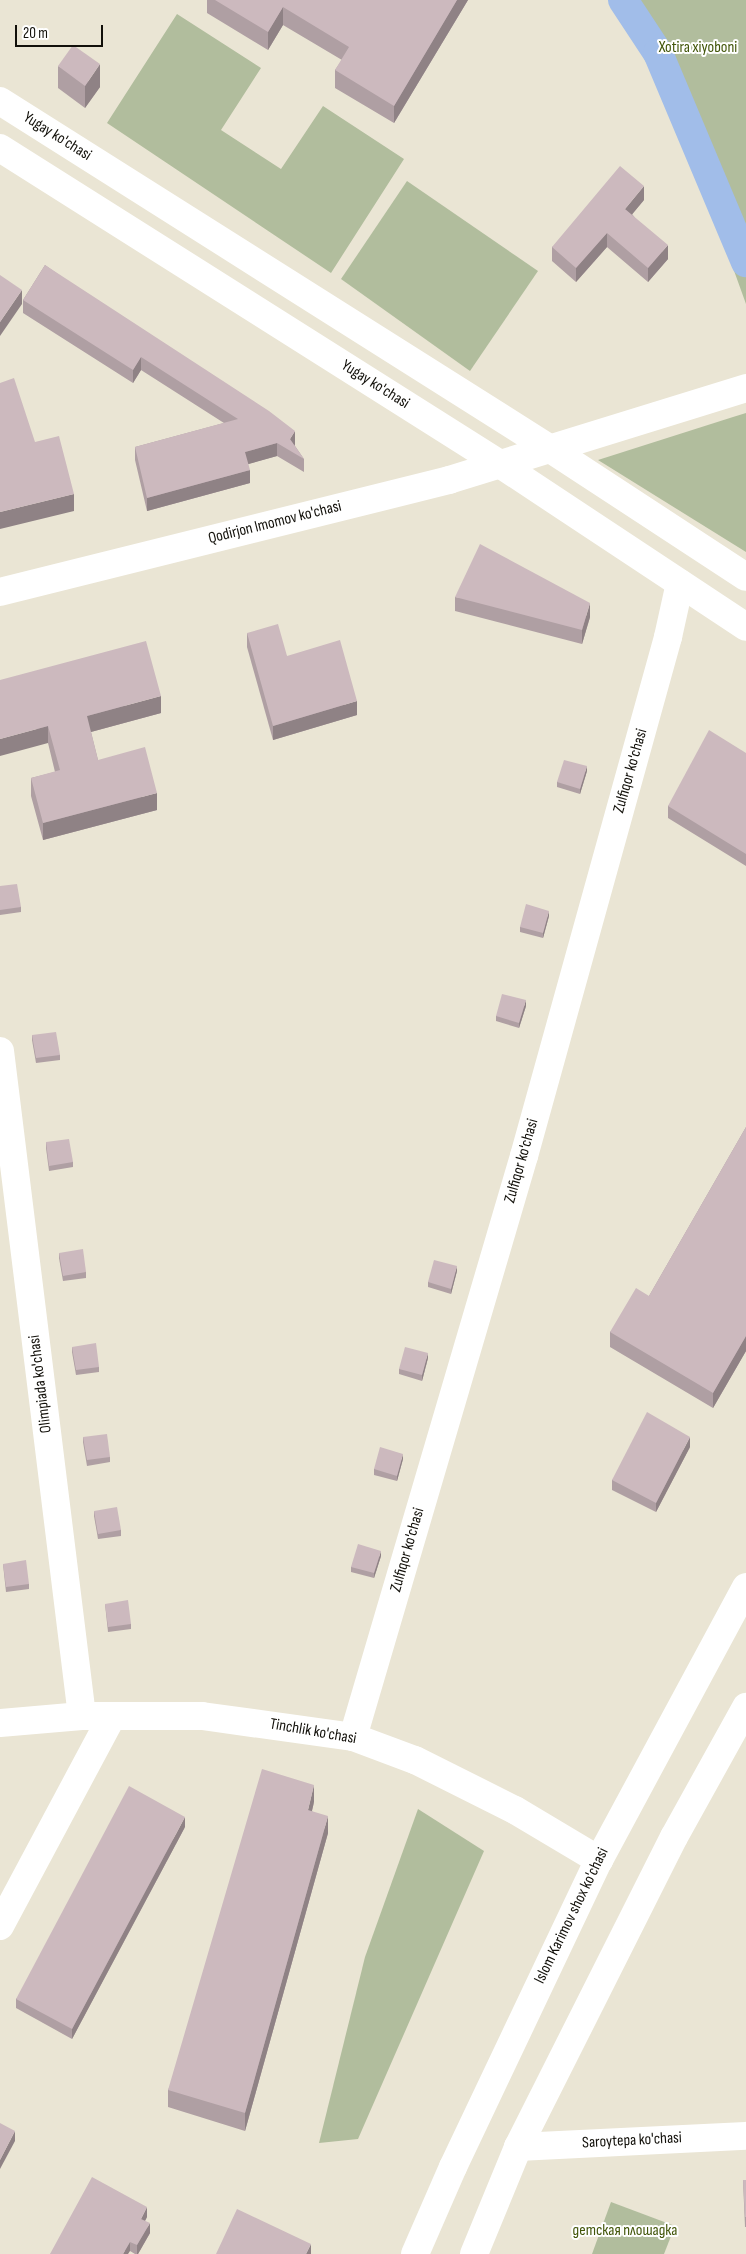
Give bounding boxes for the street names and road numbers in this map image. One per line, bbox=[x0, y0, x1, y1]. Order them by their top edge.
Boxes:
street label: Yugay ko'chasi bbox=[19, 109, 95, 165]
street label: Yugay ko'chasi bbox=[337, 357, 413, 413]
street label: Qodirjon Imomov ko'chasi bbox=[206, 497, 344, 549]
street label: Zulfiqor ko'chasi bbox=[610, 727, 652, 815]
street label: Zulfiqor ko'chasi bbox=[501, 1117, 543, 1205]
street label: Olimpiada ko'chasi bbox=[25, 1334, 57, 1434]
street label: Zulfiqor ko'chasi bbox=[387, 1506, 429, 1594]
street label: Tinchlik ko'chasi bbox=[268, 1715, 358, 1749]
street label: Islom Karimov shox ko'chasi bbox=[531, 1845, 613, 1987]
street label: Saroytepa ko'chasi bbox=[582, 2129, 682, 2153]

